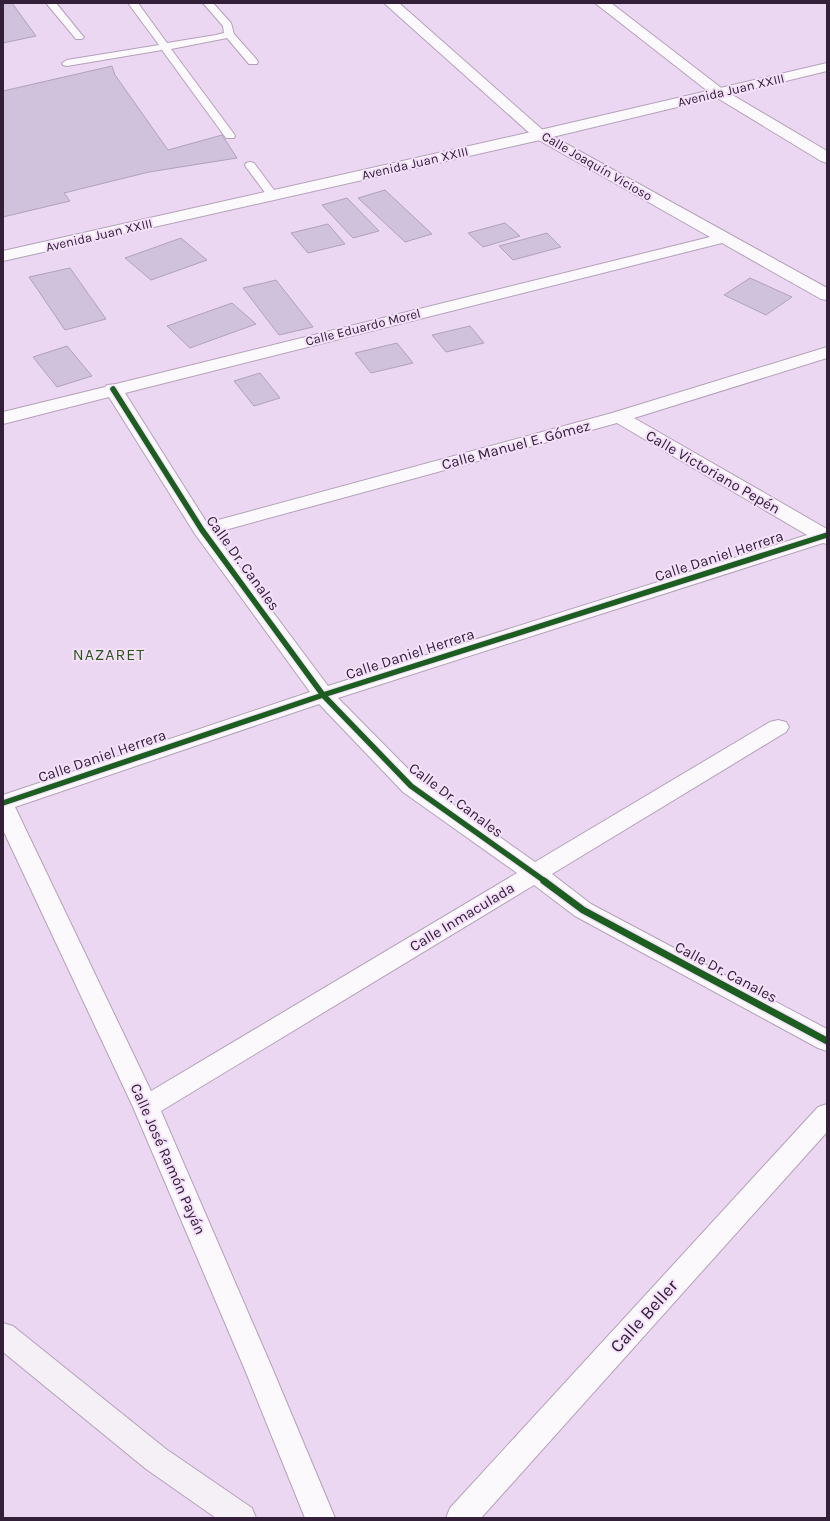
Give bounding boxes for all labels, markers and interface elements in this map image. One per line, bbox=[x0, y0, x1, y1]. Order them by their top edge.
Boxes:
street label: Avenida Juan XXIII bbox=[676, 70, 786, 110]
street label: Calle Joaquín Vicioso bbox=[539, 128, 655, 205]
street label: Avenida Juan XXIII bbox=[360, 143, 470, 183]
street label: Avenida Juan XXIII bbox=[44, 215, 154, 255]
street label: Calle Eduardo Morel bbox=[304, 305, 422, 349]
street label: Calle Manuel E. Gómez bbox=[440, 416, 592, 474]
street label: Calle Victoriano Pepén bbox=[643, 426, 783, 518]
street label: Calle Dr. Canales bbox=[202, 512, 284, 614]
street label: Calle Daniel Herrera bbox=[652, 527, 786, 585]
street label: Calle Daniel Herrera bbox=[343, 625, 477, 683]
district label: NAZARET bbox=[73, 645, 145, 664]
street label: Calle Daniel Herrera bbox=[36, 726, 168, 786]
street label: Calle Dr. Canales bbox=[405, 759, 507, 841]
street label: Calle Inmaculada bbox=[406, 879, 518, 955]
street label: Calle Dr. Canales bbox=[672, 937, 780, 1007]
street label: Calle José Ramón Payán bbox=[126, 1081, 210, 1237]
street label: Calle Beller bbox=[605, 1275, 683, 1357]

